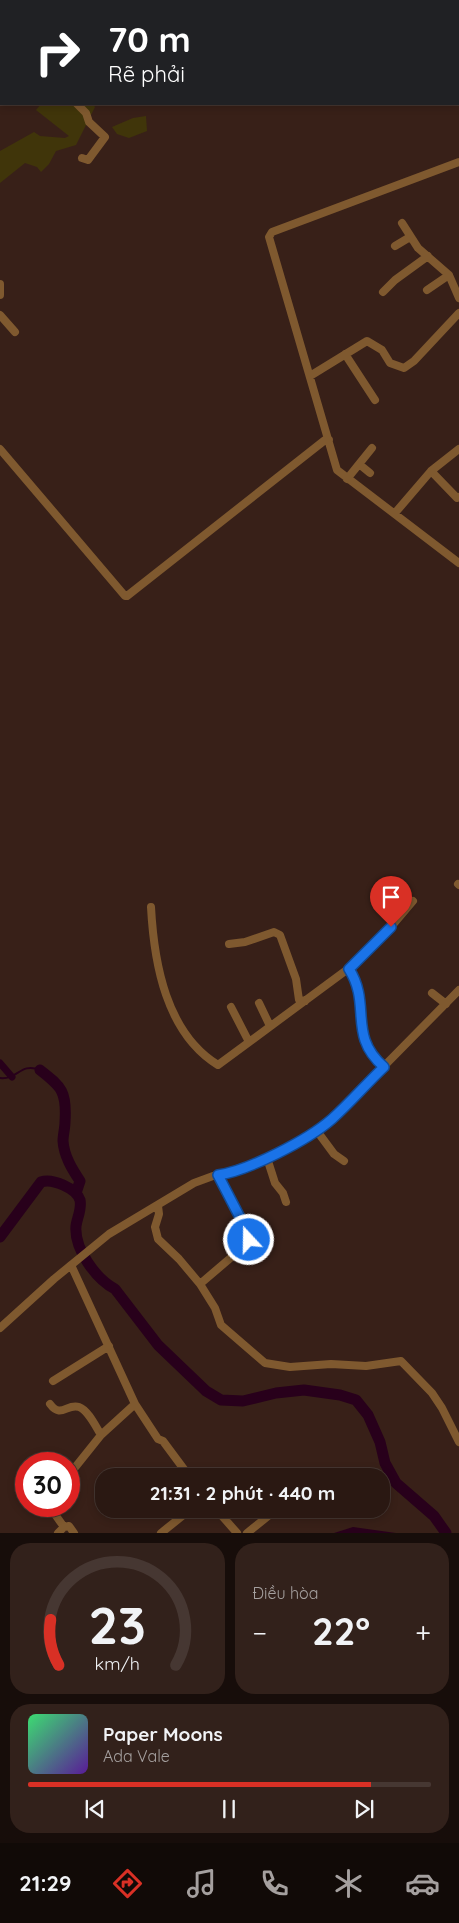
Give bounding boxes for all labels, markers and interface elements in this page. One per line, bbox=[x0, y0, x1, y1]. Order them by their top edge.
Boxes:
text: 70 m bbox=[108, 17, 191, 61]
icon: right bbox=[25, 20, 90, 85]
text: Rẽ phải bbox=[108, 60, 185, 88]
pin bbox=[370, 876, 412, 927]
icon: arrive bbox=[377, 883, 405, 911]
position arrow bbox=[222, 1213, 274, 1265]
speed limit sign: 30 bbox=[15, 1452, 80, 1517]
text: 21:31 · 2 phút · 440 m bbox=[150, 1481, 335, 1505]
text: Điều hòa bbox=[253, 1583, 318, 1603]
text: 23 bbox=[88, 1592, 146, 1657]
text: 22° bbox=[312, 1607, 370, 1655]
text: − bbox=[253, 1615, 267, 1650]
text: + bbox=[415, 1615, 431, 1650]
text: km/h bbox=[95, 1652, 140, 1674]
text: Paper Moons bbox=[103, 1722, 223, 1746]
text: Ada Vale bbox=[103, 1746, 170, 1766]
icon: previous bbox=[81, 1795, 109, 1823]
icon: pause bbox=[215, 1795, 243, 1823]
icon: next bbox=[350, 1795, 378, 1823]
icon: directions bbox=[110, 1866, 145, 1901]
icon: music bbox=[184, 1866, 219, 1901]
icon: phone bbox=[257, 1866, 292, 1901]
icon: climate bbox=[331, 1866, 366, 1901]
icon: car bbox=[405, 1866, 440, 1901]
text: 21:29 bbox=[19, 1869, 71, 1897]

